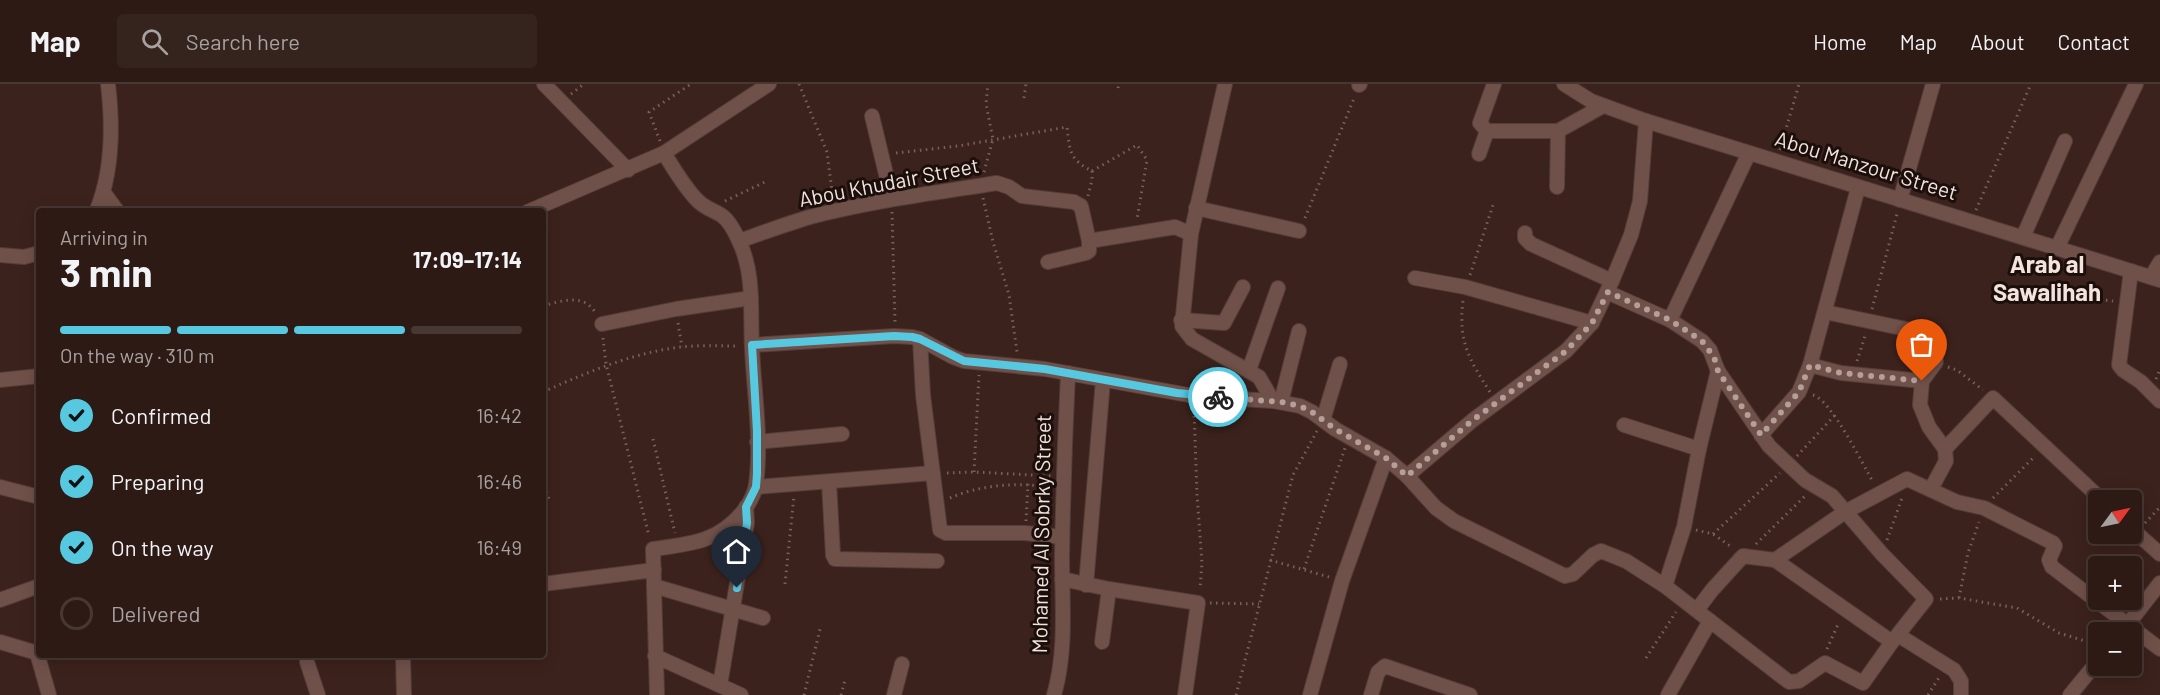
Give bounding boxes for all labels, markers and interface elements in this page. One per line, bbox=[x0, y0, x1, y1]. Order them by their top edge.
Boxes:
search box bbox=[117, 14, 537, 68]
text: Map bbox=[30, 24, 81, 58]
icon: search bbox=[138, 25, 171, 58]
text: Search here bbox=[186, 28, 300, 54]
text: Home bbox=[1813, 29, 1867, 54]
text: Map bbox=[1900, 29, 1937, 54]
text: About bbox=[1970, 29, 2025, 54]
text: Contact bbox=[2058, 29, 2130, 54]
street label: Abou Manzour Street bbox=[1772, 125, 1961, 204]
street label: Abou Khudair Street bbox=[796, 152, 981, 211]
text: Arriving in bbox=[60, 225, 148, 249]
text: 17:09–17:14 bbox=[413, 246, 522, 272]
text: 3 min bbox=[60, 248, 153, 295]
district label: Arab al Sawalihah bbox=[1993, 249, 2101, 306]
pin bbox=[1896, 319, 1947, 381]
icon: bag bbox=[1905, 328, 1938, 361]
text: On the way · 310 m bbox=[60, 343, 215, 367]
courier bbox=[1188, 367, 1248, 427]
icon: bike bbox=[1202, 381, 1235, 414]
icon: check bbox=[60, 399, 93, 432]
text: Confirmed bbox=[111, 402, 211, 428]
text: 16:42 bbox=[476, 403, 522, 427]
street label: Mohamed Al Sobrky Street bbox=[1026, 414, 1055, 654]
icon: check bbox=[60, 465, 93, 498]
text: Preparing bbox=[111, 468, 204, 494]
text: 16:46 bbox=[477, 469, 522, 493]
north arrow bbox=[2088, 490, 2142, 544]
map controls bbox=[2088, 490, 2142, 676]
pin bbox=[711, 526, 762, 588]
icon: check bbox=[60, 531, 93, 564]
text: On the way bbox=[111, 534, 214, 560]
text: 16:49 bbox=[476, 535, 522, 559]
icon: home bbox=[720, 535, 753, 568]
button: + bbox=[2088, 556, 2142, 610]
text: Delivered bbox=[111, 600, 200, 626]
button: − bbox=[2088, 622, 2142, 676]

